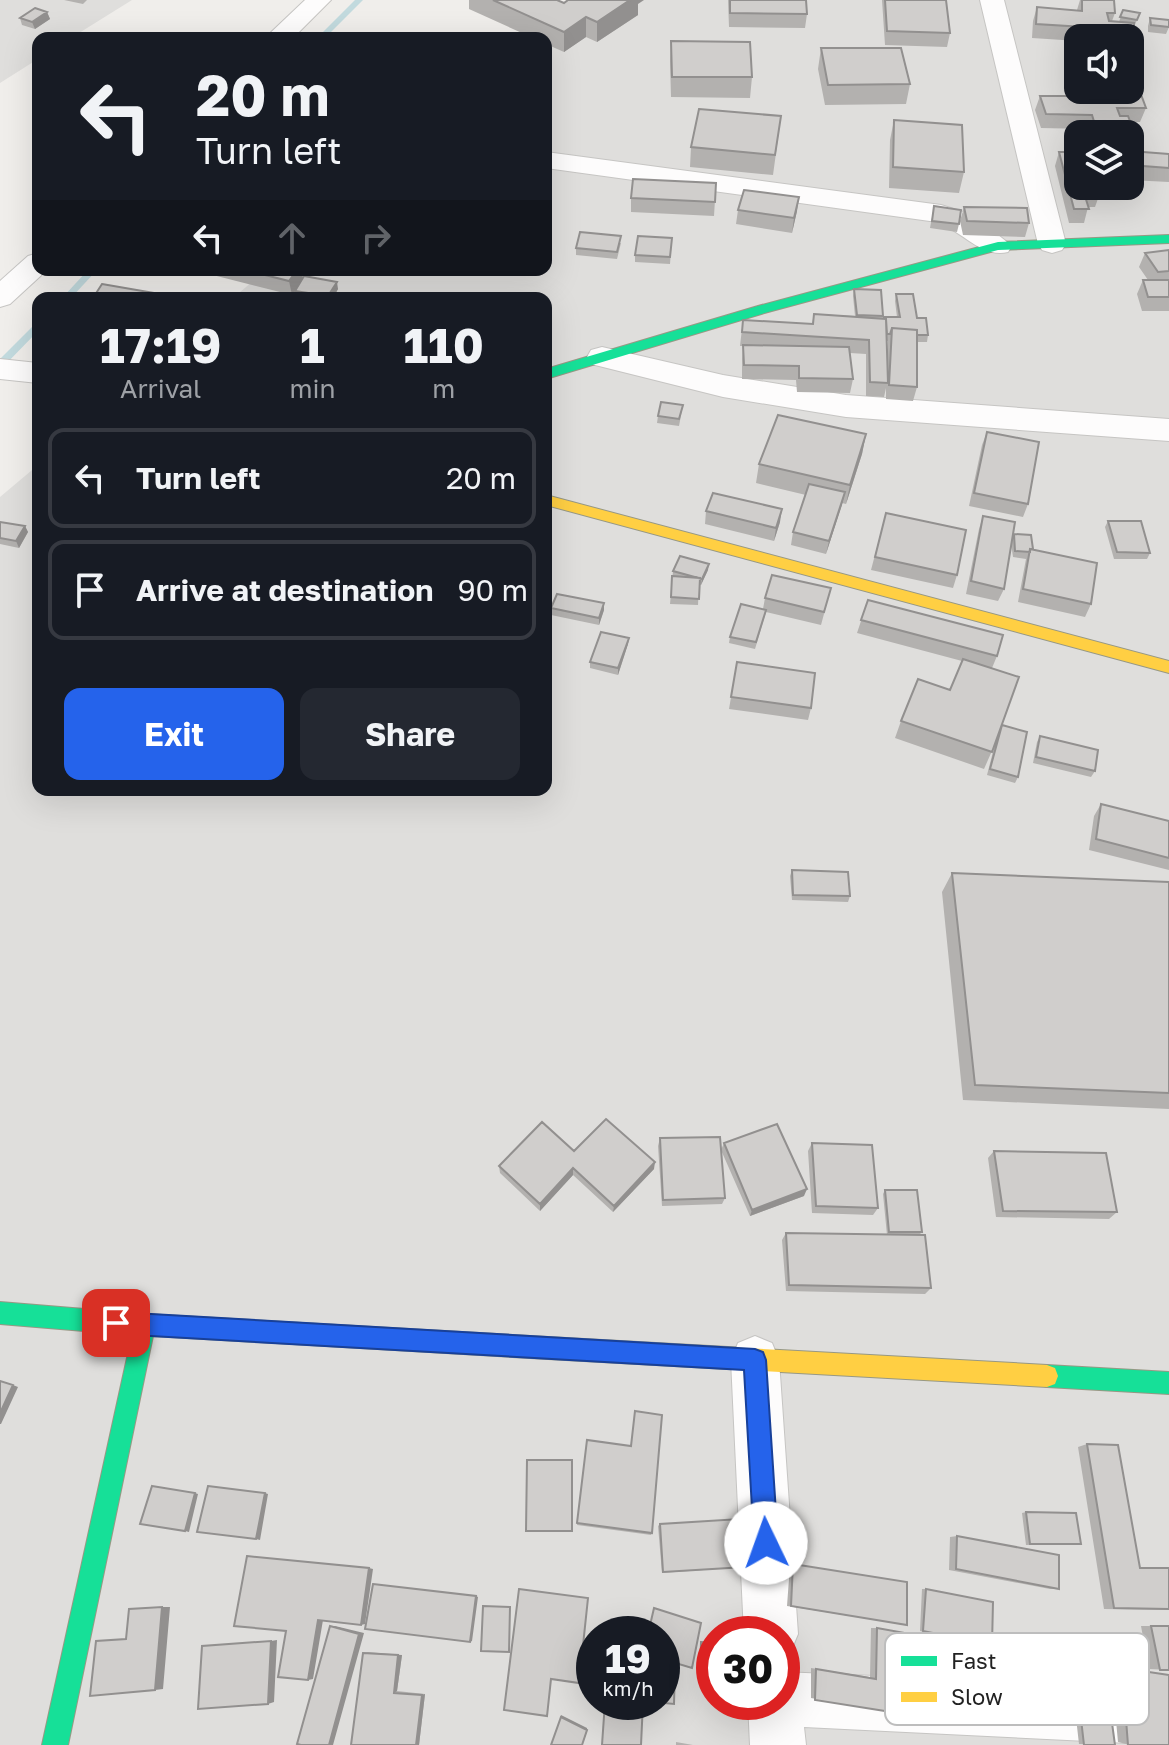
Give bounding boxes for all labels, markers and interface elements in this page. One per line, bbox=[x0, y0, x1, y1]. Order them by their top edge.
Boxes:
map controls bbox=[1064, 24, 1144, 200]
button: sound bbox=[1064, 24, 1144, 104]
text: 20 m bbox=[196, 61, 330, 128]
icon: left bbox=[64, 64, 168, 168]
button: layers bbox=[1064, 120, 1144, 200]
text: Turn left bbox=[196, 129, 342, 172]
icon: left bbox=[186, 216, 230, 260]
icon: ahead bbox=[270, 216, 314, 260]
icon: right bbox=[354, 216, 398, 260]
text: 17:19 bbox=[100, 316, 221, 374]
text: 1 bbox=[300, 316, 325, 374]
text: 110 bbox=[403, 316, 484, 374]
text: Arrival bbox=[120, 373, 201, 404]
text: min bbox=[289, 373, 335, 404]
text: m bbox=[432, 373, 455, 404]
icon: left bbox=[68, 456, 112, 500]
text: Turn left bbox=[136, 460, 261, 496]
text: 20 m bbox=[446, 460, 516, 496]
icon: arrive bbox=[68, 568, 112, 612]
text: Arrive at destination bbox=[136, 572, 433, 608]
text: 90 m bbox=[457, 572, 528, 608]
button: Exit bbox=[64, 688, 284, 780]
button: Share bbox=[300, 688, 520, 780]
pin bbox=[82, 1289, 150, 1357]
icon: arrive bbox=[94, 1301, 138, 1345]
position arrow bbox=[724, 1501, 808, 1585]
speed limit sign: 30 bbox=[696, 1616, 800, 1720]
legend bbox=[885, 1633, 1149, 1725]
text: 19 bbox=[605, 1634, 651, 1682]
text: Fast bbox=[951, 1647, 997, 1674]
text: km/h bbox=[603, 1676, 653, 1700]
text: Slow bbox=[951, 1683, 1003, 1710]

